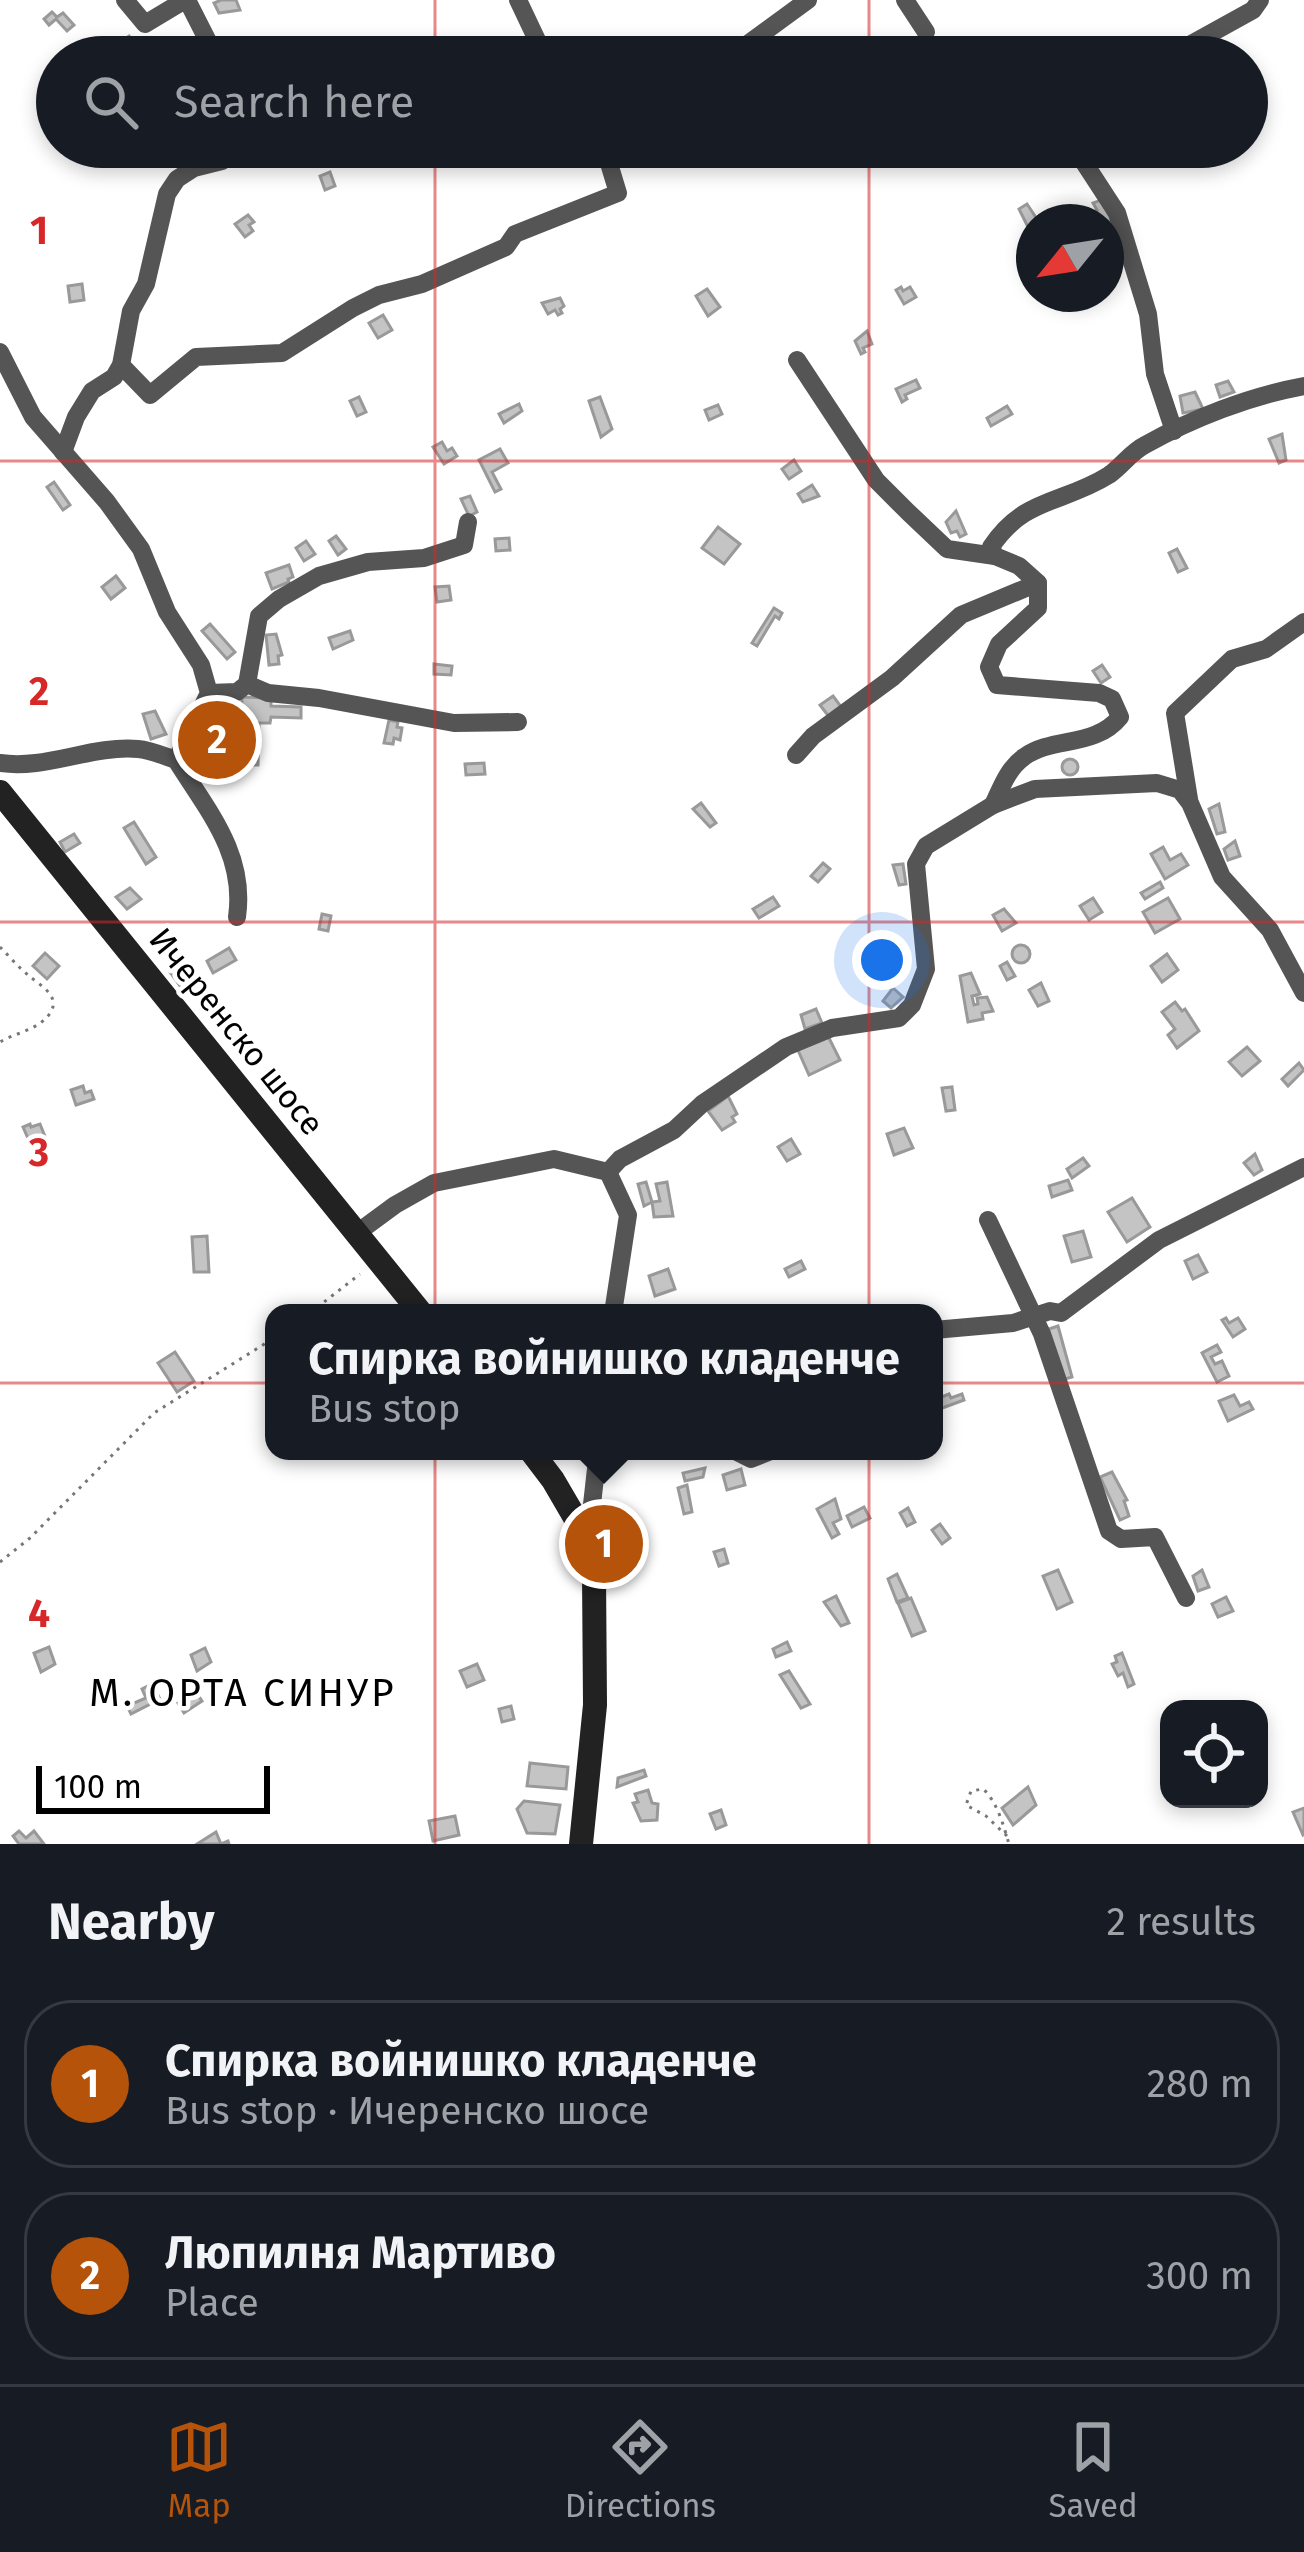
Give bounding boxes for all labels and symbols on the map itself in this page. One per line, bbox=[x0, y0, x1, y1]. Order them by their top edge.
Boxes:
north arrow bbox=[1016, 204, 1124, 312]
text: 1 bbox=[30, 208, 48, 254]
text: 2 bbox=[29, 669, 49, 715]
pin: 2 bbox=[178, 695, 256, 785]
street label: Ичеренско шосе bbox=[140, 920, 332, 1143]
your location bbox=[852, 930, 912, 990]
text: 3 bbox=[28, 1130, 49, 1176]
pin: 1 bbox=[565, 1499, 643, 1589]
text: 4 bbox=[28, 1591, 50, 1637]
district label: М. ОРТА СИНУР bbox=[89, 1670, 397, 1716]
scale bar bbox=[36, 1760, 270, 1813]

